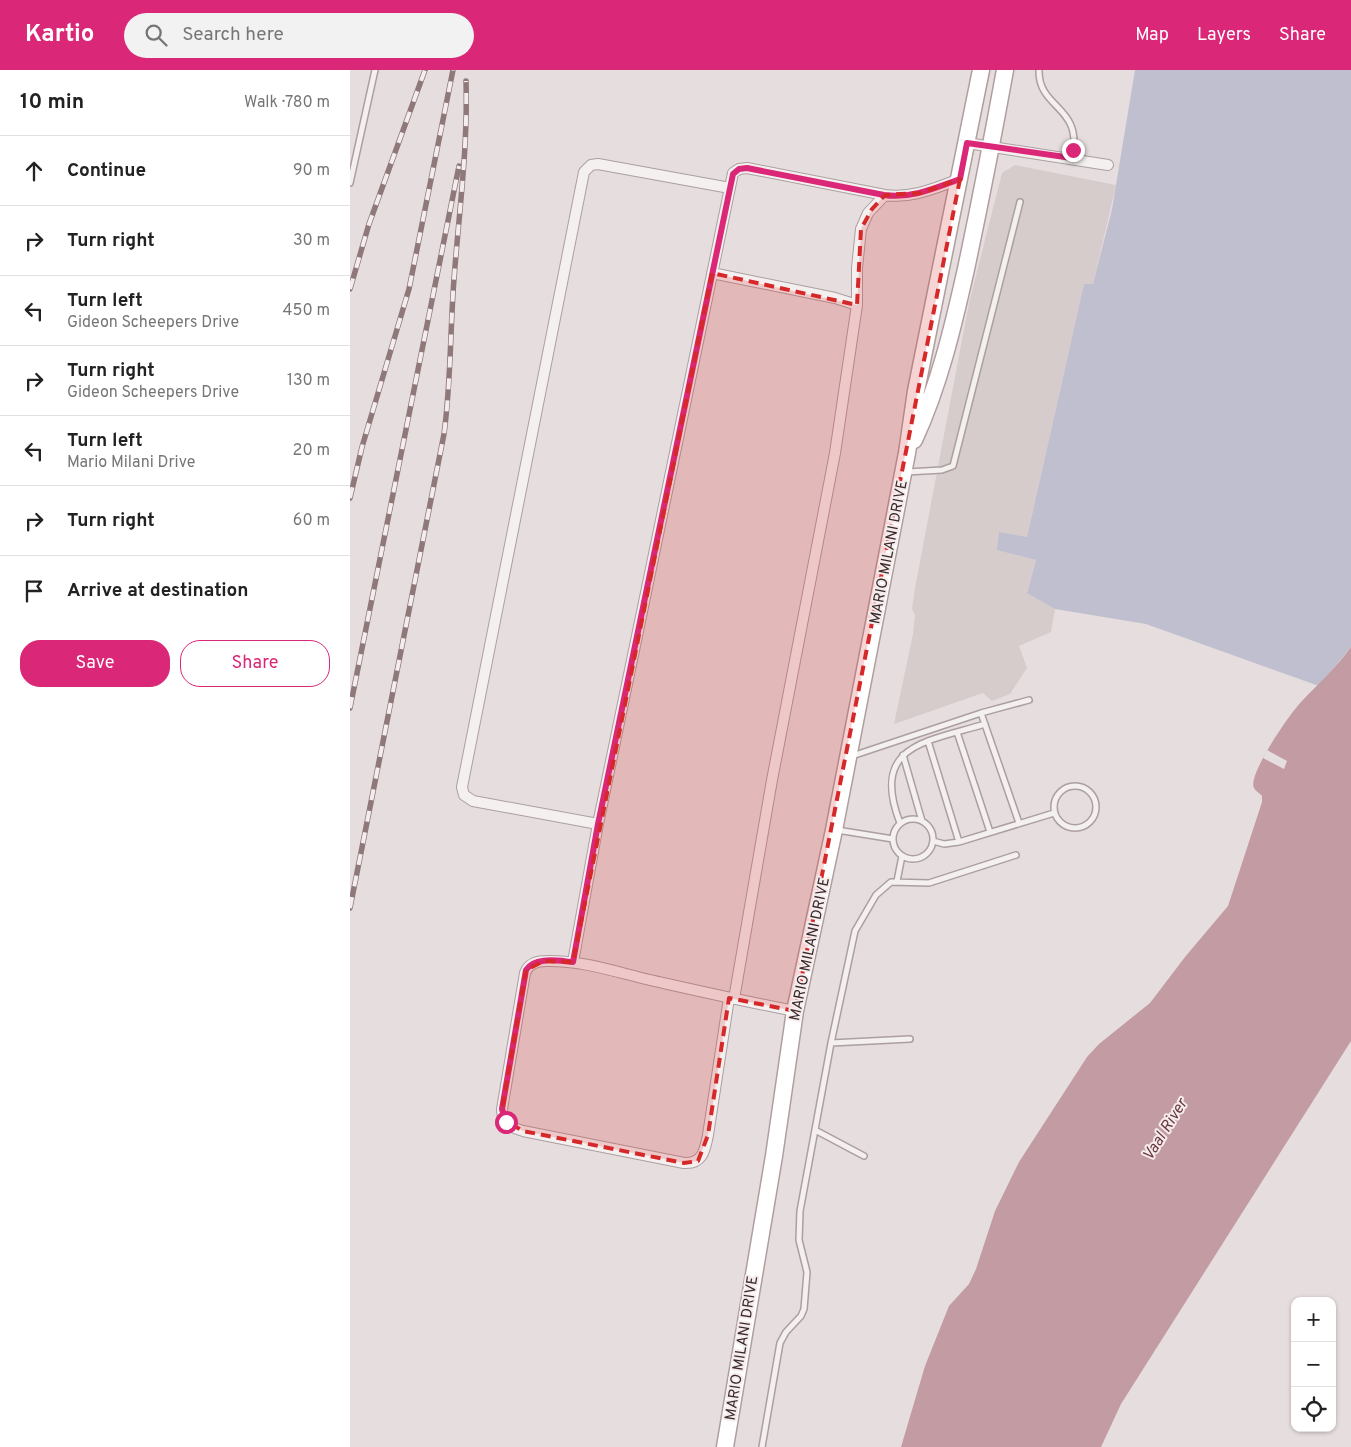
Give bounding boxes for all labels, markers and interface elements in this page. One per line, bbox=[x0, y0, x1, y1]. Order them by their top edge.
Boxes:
search box bbox=[124, 13, 474, 58]
text: Kartio bbox=[25, 20, 94, 50]
icon: search bbox=[142, 21, 170, 49]
text: Search here bbox=[182, 23, 284, 47]
text: Map bbox=[1135, 24, 1169, 47]
text: Layers bbox=[1197, 24, 1251, 47]
text: Share bbox=[1279, 24, 1326, 47]
text: 10 min bbox=[20, 89, 84, 116]
text: Walk · 780 m bbox=[244, 93, 330, 113]
route end bbox=[1062, 139, 1085, 162]
icon: ahead bbox=[20, 157, 48, 185]
text: Continue bbox=[67, 159, 146, 183]
text: 90 m bbox=[293, 161, 330, 181]
icon: right bbox=[20, 227, 48, 255]
text: Turn right bbox=[67, 229, 155, 253]
text: 30 m bbox=[293, 231, 330, 251]
text: Turn left bbox=[67, 289, 143, 313]
icon: left bbox=[20, 297, 48, 325]
text: 450 m bbox=[283, 301, 330, 321]
text: Gideon Scheepers Drive bbox=[67, 313, 239, 333]
text: Turn right bbox=[67, 359, 155, 383]
icon: right bbox=[20, 367, 48, 395]
text: 130 m bbox=[287, 371, 330, 391]
text: Gideon Scheepers Drive bbox=[67, 383, 239, 403]
text: Turn left bbox=[67, 429, 143, 453]
icon: left bbox=[20, 437, 48, 465]
text: 20 m bbox=[293, 441, 330, 461]
text: Mario Milani Drive bbox=[67, 453, 195, 473]
street label: MARIO MILANI DRIVE bbox=[866, 479, 913, 626]
icon: right bbox=[20, 507, 48, 535]
text: Turn right bbox=[67, 509, 155, 533]
text: 60 m bbox=[293, 511, 330, 531]
icon: arrive bbox=[20, 577, 48, 605]
text: Arrive at destination bbox=[67, 579, 248, 603]
button: Save bbox=[20, 640, 170, 687]
button: Share bbox=[180, 640, 330, 687]
street label: MARIO MILANI DRIVE bbox=[786, 876, 835, 1023]
water label: Vaal River bbox=[1139, 1094, 1194, 1165]
route start bbox=[495, 1111, 518, 1134]
street label: MARIO MILANI DRIVE bbox=[722, 1275, 763, 1422]
map controls bbox=[1291, 1297, 1336, 1432]
button: + bbox=[1291, 1297, 1336, 1342]
button: − bbox=[1291, 1342, 1336, 1387]
button: locate bbox=[1291, 1387, 1336, 1432]

